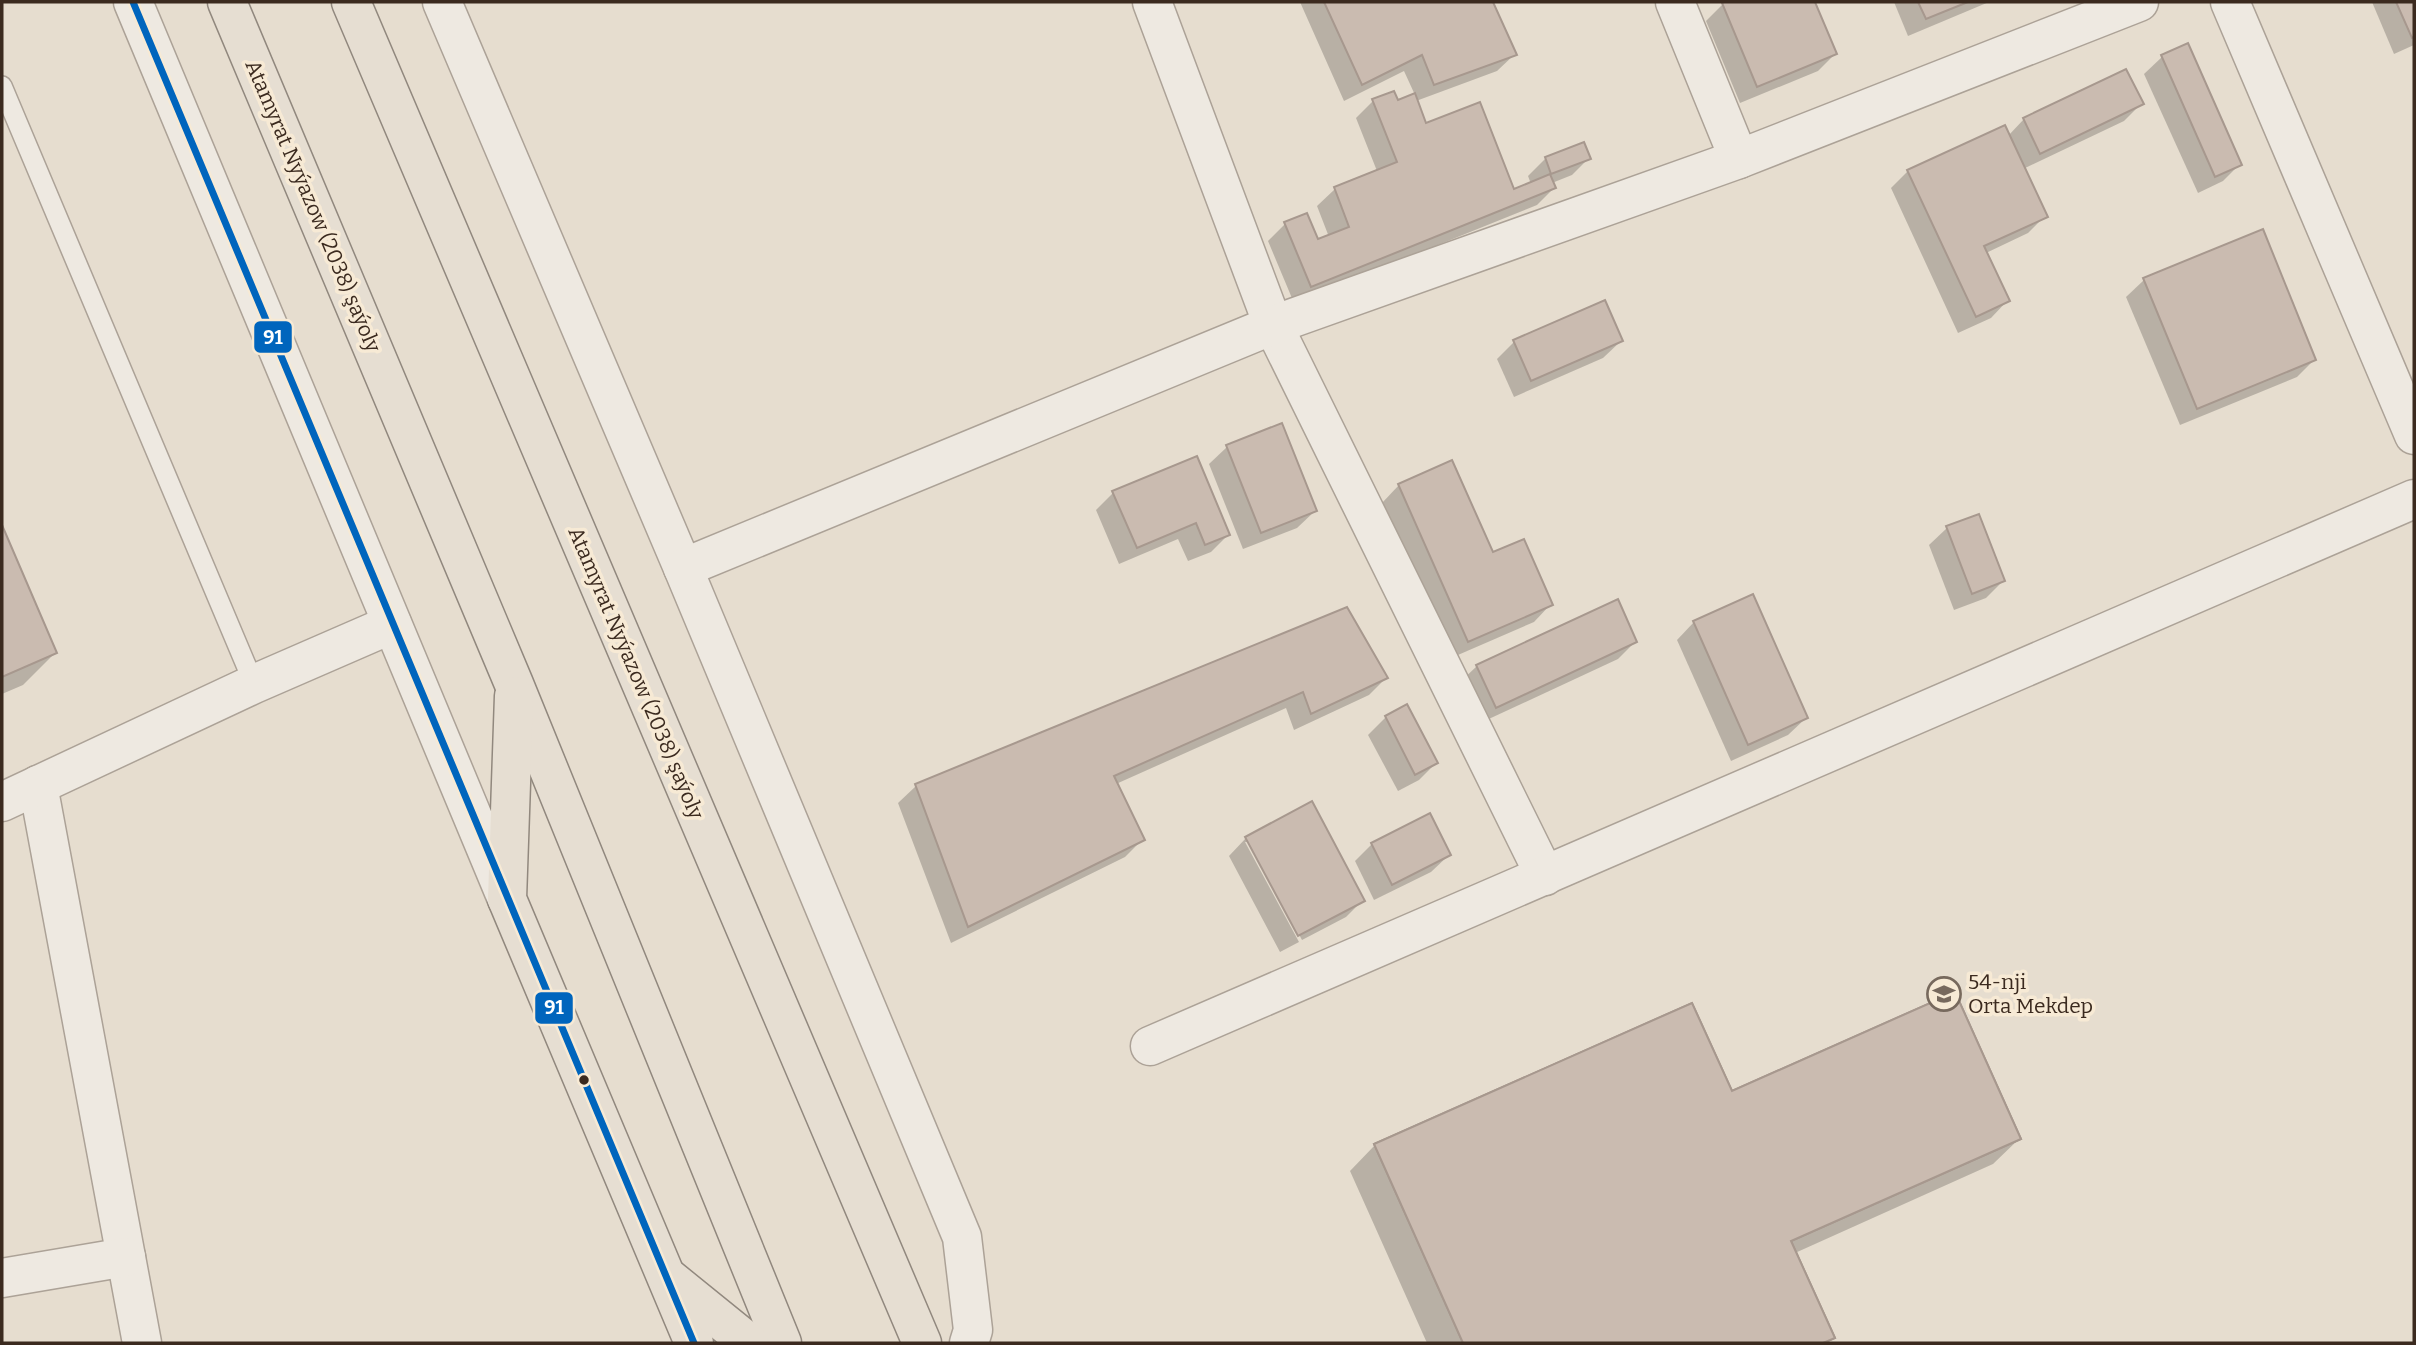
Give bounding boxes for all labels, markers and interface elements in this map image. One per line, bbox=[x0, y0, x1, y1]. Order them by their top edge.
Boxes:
street label: Atamyrat Nyýazow (2038) şaýoly bbox=[239, 56, 387, 357]
line badge: 91 bbox=[253, 320, 293, 354]
text: 91 bbox=[263, 326, 284, 349]
street label: Atamyrat Nyýazow (2038) şaýoly bbox=[562, 523, 710, 824]
place label: 54-nji Orta Mekdep bbox=[1968, 969, 2093, 1019]
school or university icon: 54-nji Orta Mekdep bbox=[1925, 975, 1963, 1013]
line badge: 91 bbox=[534, 991, 574, 1025]
text: 91 bbox=[544, 996, 565, 1019]
unlabelled marker bbox=[577, 1073, 591, 1087]

